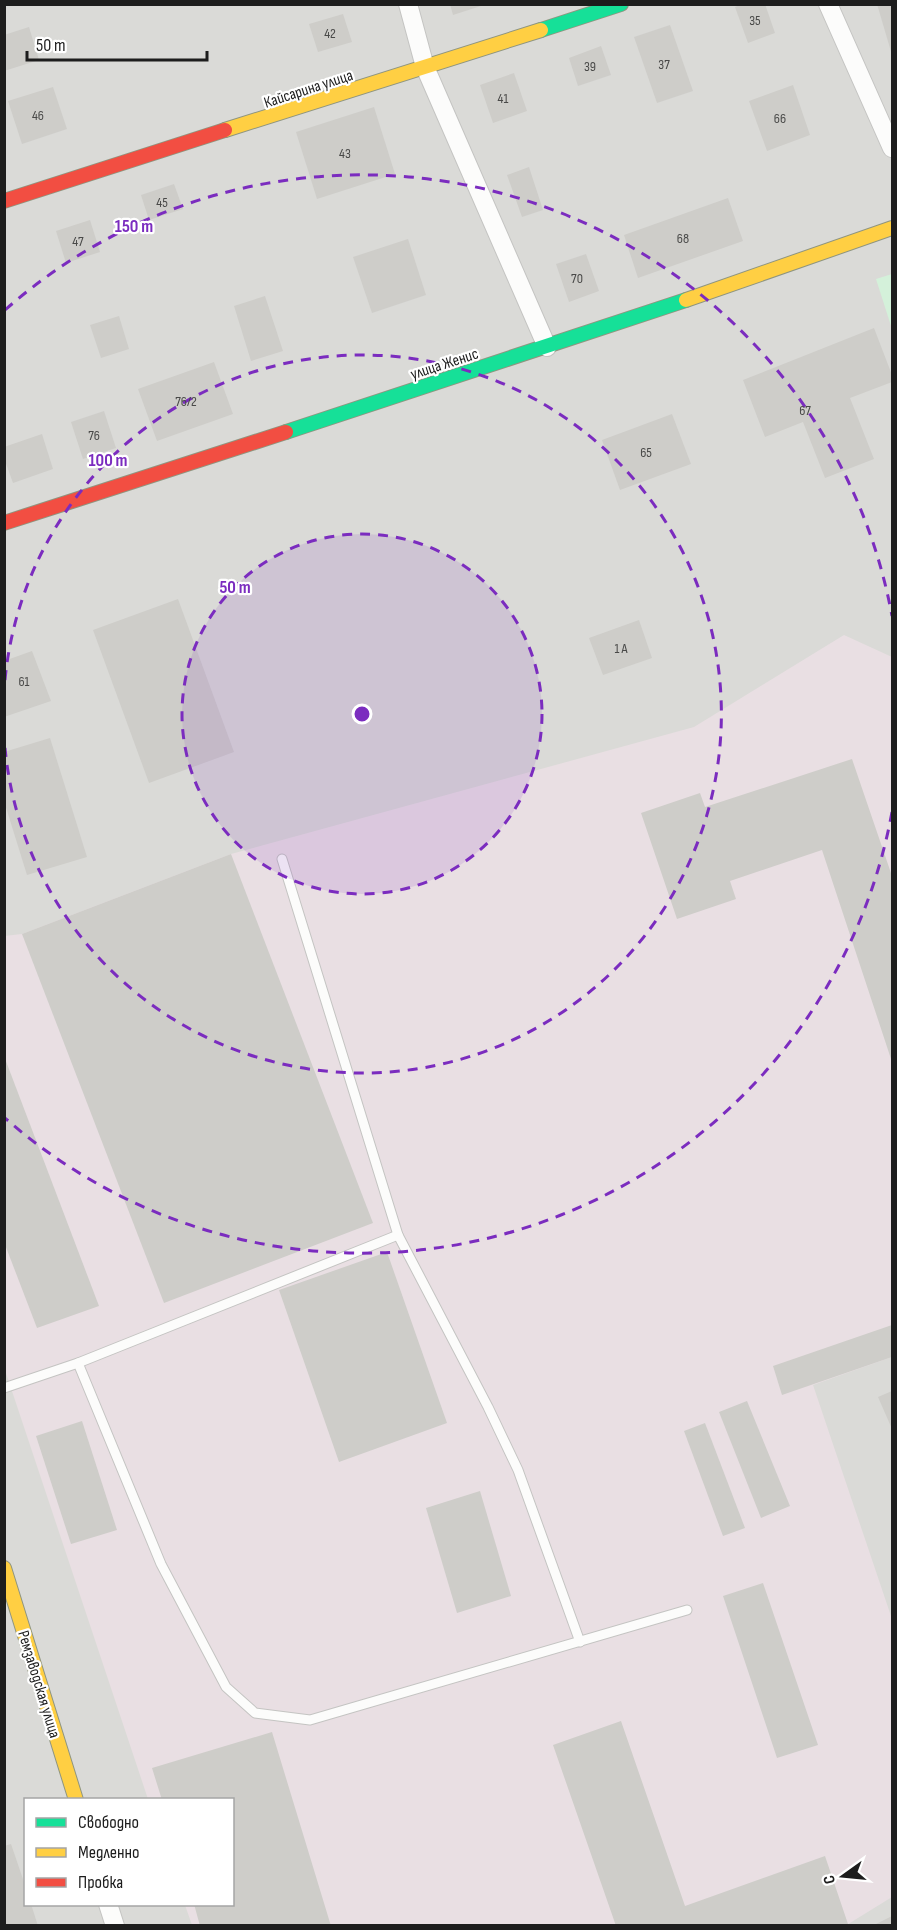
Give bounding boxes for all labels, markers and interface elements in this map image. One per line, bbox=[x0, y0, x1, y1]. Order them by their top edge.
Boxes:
house number: 35 bbox=[749, 12, 761, 29]
scale bar bbox=[27, 24, 207, 62]
house number: 42 bbox=[324, 25, 336, 42]
text: 50 m bbox=[36, 35, 66, 56]
house number: 37 bbox=[658, 56, 670, 73]
house number: 39 bbox=[584, 58, 596, 75]
street label: Кайсарина улица bbox=[262, 66, 355, 113]
house number: 41 bbox=[498, 90, 508, 107]
house number: 46 bbox=[32, 107, 44, 124]
house number: 66 bbox=[774, 110, 786, 127]
house number: 43 bbox=[339, 145, 351, 162]
house number: 45 bbox=[156, 194, 168, 211]
text: 150 m bbox=[115, 216, 153, 237]
house number: 68 bbox=[677, 230, 689, 247]
house number: 47 bbox=[72, 233, 84, 250]
house number: 70 bbox=[571, 270, 583, 287]
street label: улица Женис bbox=[408, 345, 481, 384]
house number: 76/2 bbox=[175, 393, 197, 410]
house number: 67 bbox=[799, 402, 811, 419]
house number: 76 bbox=[88, 427, 100, 444]
house number: 65 bbox=[640, 444, 652, 461]
text: 100 m bbox=[89, 450, 128, 471]
text: 50 m bbox=[219, 577, 251, 598]
house number: 1 А bbox=[614, 640, 629, 657]
house number: 61 bbox=[18, 673, 30, 690]
centre of rings bbox=[352, 704, 372, 724]
street label: Ремзаводская улица bbox=[13, 1628, 64, 1740]
legend bbox=[24, 1798, 234, 1906]
text: Свободно bbox=[78, 1812, 139, 1833]
text: Медленно bbox=[78, 1842, 140, 1863]
north arrow bbox=[813, 1846, 873, 1906]
text: Пробка bbox=[78, 1872, 123, 1893]
text: С bbox=[820, 1873, 840, 1886]

